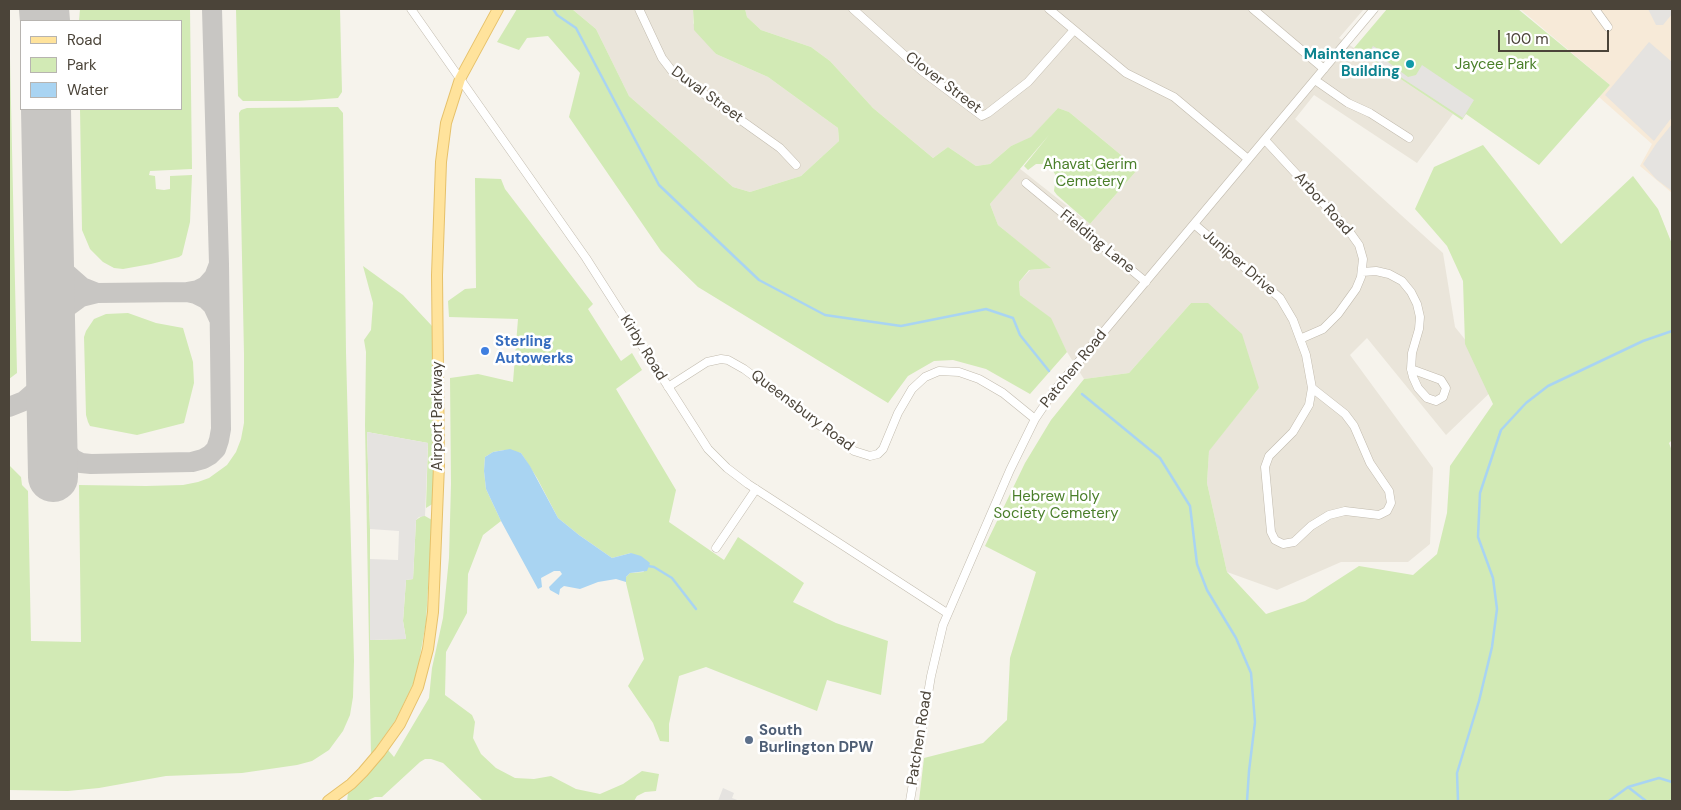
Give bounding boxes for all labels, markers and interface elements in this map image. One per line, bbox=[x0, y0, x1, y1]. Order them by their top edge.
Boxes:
legend bbox=[20, 20, 182, 110]
scale bar bbox=[1501, 20, 1612, 52]
text: 100 m bbox=[1506, 29, 1549, 49]
text: Road bbox=[67, 30, 102, 50]
place label: Maintenance Building bbox=[1304, 46, 1400, 81]
street label: Clover Street bbox=[901, 49, 985, 117]
text: Park bbox=[67, 55, 97, 75]
park label: Jaycee Park bbox=[1455, 56, 1537, 74]
marker: Maintenance Building bbox=[1404, 58, 1416, 70]
street label: Duval Street bbox=[668, 63, 746, 127]
text: Water bbox=[67, 80, 108, 100]
park label: Ahavat Gerim Cemetery bbox=[1043, 156, 1137, 191]
street label: Arbor Road bbox=[1290, 169, 1356, 239]
street label: Fielding Lane bbox=[1056, 206, 1138, 278]
street label: Juniper Drive bbox=[1199, 226, 1279, 300]
street label: Kirby Road bbox=[616, 312, 670, 384]
street label: Patchen Road bbox=[1037, 326, 1111, 412]
place label: Sterling Autowerks bbox=[495, 333, 573, 368]
marker: Sterling Autowerks bbox=[479, 345, 491, 357]
street label: Airport Parkway bbox=[429, 361, 447, 471]
street label: Queensbury Road bbox=[747, 366, 857, 456]
park label: Hebrew Holy Society Cemetery bbox=[993, 488, 1119, 523]
street label: Patchen Road bbox=[904, 690, 936, 786]
place label: South Burlington DPW bbox=[759, 722, 874, 757]
marker: South Burlington DPW bbox=[743, 734, 755, 746]

